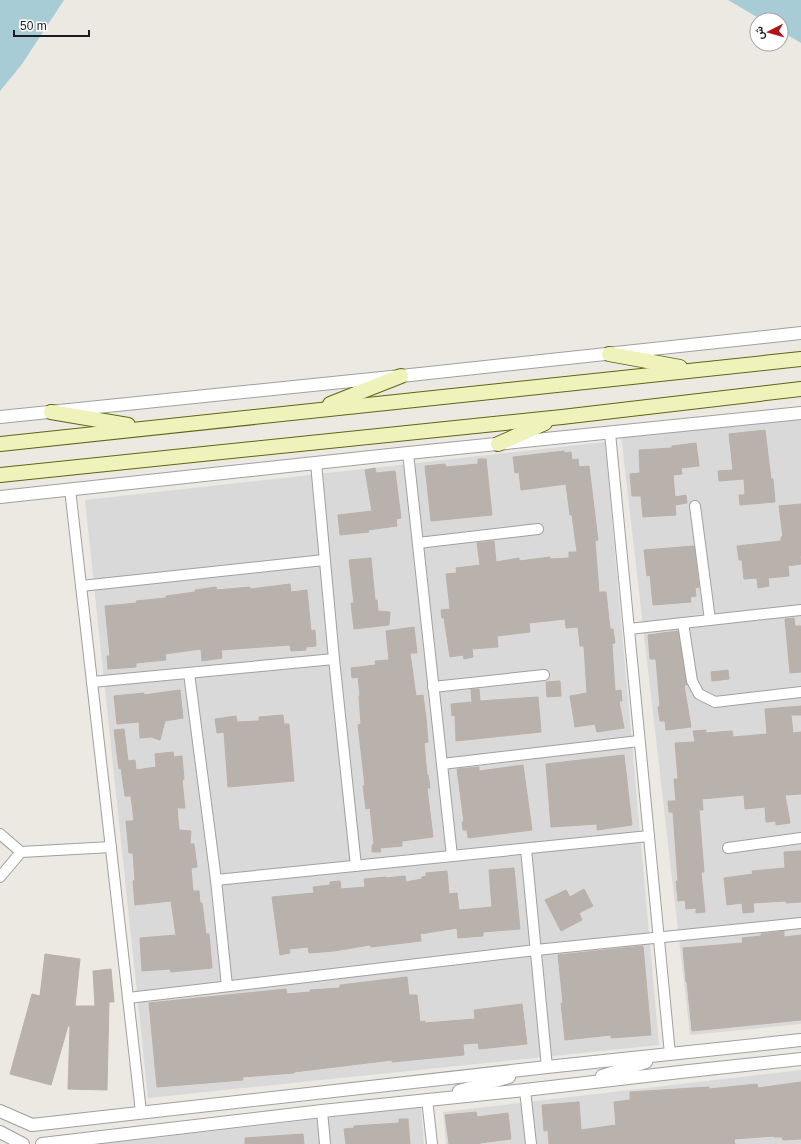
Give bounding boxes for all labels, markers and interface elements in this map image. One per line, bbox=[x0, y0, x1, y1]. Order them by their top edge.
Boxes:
scale bar bbox=[14, 12, 89, 38]
north arrow bbox=[749, 12, 789, 52]
text: 50 m bbox=[20, 19, 47, 33]
text: ش bbox=[752, 26, 767, 40]

